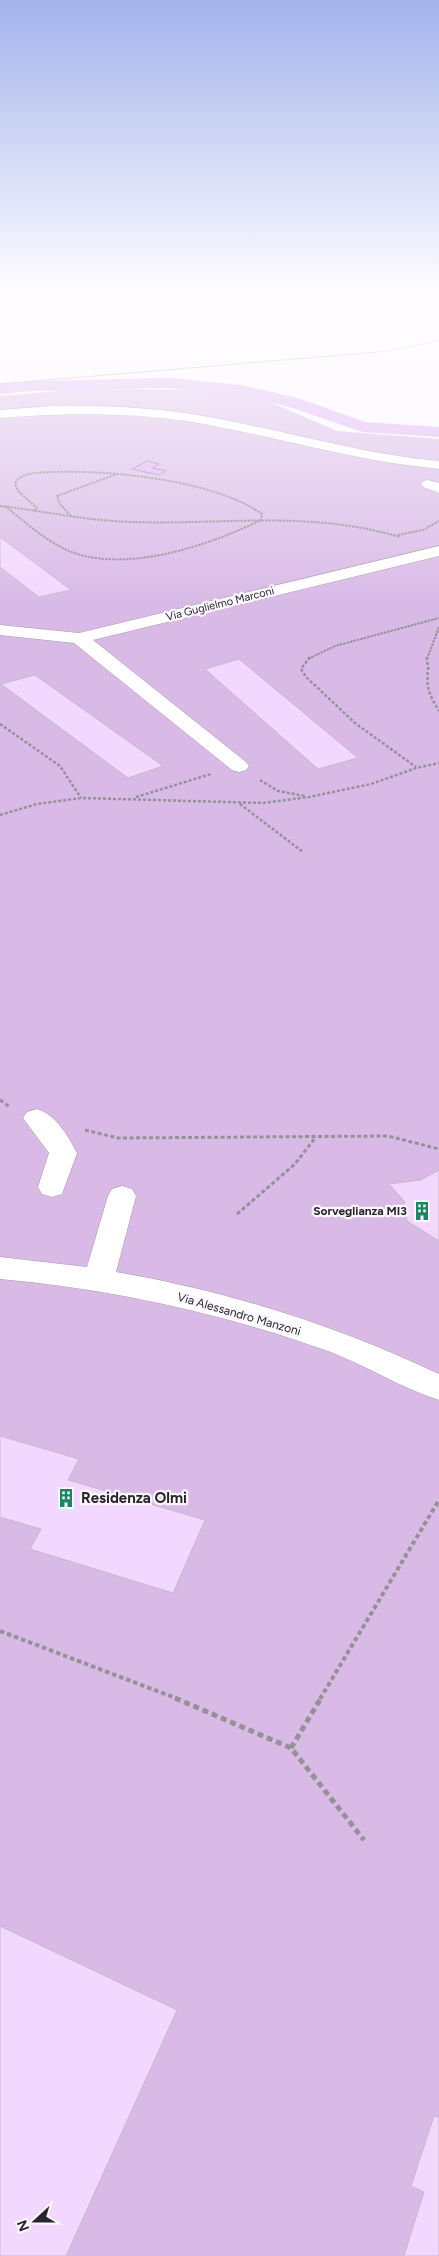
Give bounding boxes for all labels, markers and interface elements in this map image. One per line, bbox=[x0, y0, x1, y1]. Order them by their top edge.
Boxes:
street label: Via Guglielmo Marconi bbox=[165, 584, 275, 624]
building icon: Sorveglianza MI3 bbox=[411, 1200, 433, 1222]
place label: Sorveglianza MI3 bbox=[313, 1204, 407, 1218]
street label: Via Alessandro Manzoni bbox=[176, 1290, 302, 1338]
building icon: Residenza Olmi bbox=[55, 1487, 77, 1509]
place label: Residenza Olmi bbox=[81, 1489, 187, 1507]
north arrow bbox=[10, 2196, 60, 2246]
text: N bbox=[13, 2217, 33, 2234]

